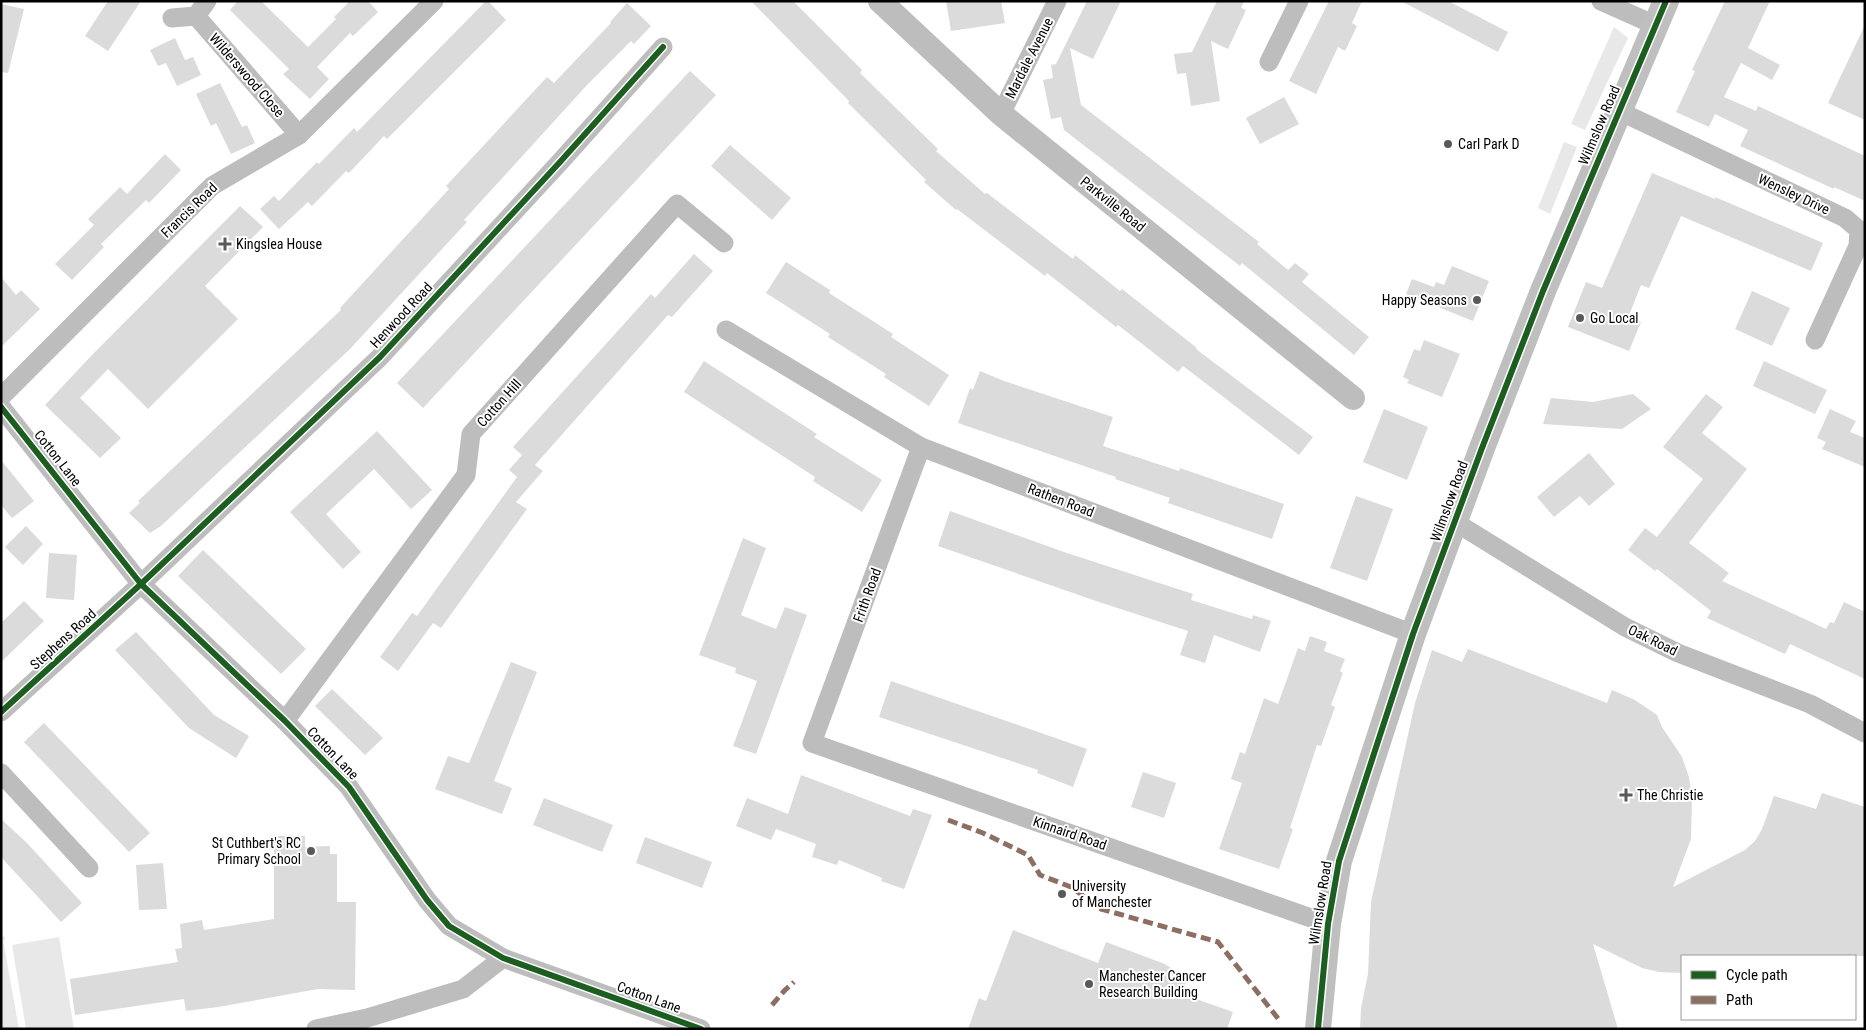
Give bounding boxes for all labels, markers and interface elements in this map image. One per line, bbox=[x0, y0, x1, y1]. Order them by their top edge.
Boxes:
street label: Mardale Avenue bbox=[1002, 15, 1056, 101]
street label: Wilderswood Close bbox=[206, 30, 288, 120]
street label: Wilmslow Road bbox=[1575, 83, 1623, 167]
place label: Carl Park D bbox=[1458, 136, 1520, 152]
marker: Carl Park D bbox=[1442, 138, 1454, 150]
street label: Wensley Drive bbox=[1756, 171, 1833, 218]
street label: Parkville Road bbox=[1077, 173, 1149, 235]
street label: Francis Road bbox=[158, 179, 220, 241]
place label: Kingslea House bbox=[236, 236, 322, 252]
marker: Kingslea House bbox=[218, 237, 232, 251]
street label: Henwood Road bbox=[367, 279, 435, 351]
place label: Happy Seasons bbox=[1382, 292, 1467, 308]
marker: Happy Seasons bbox=[1471, 294, 1483, 306]
place label: Go Local bbox=[1590, 310, 1639, 326]
marker: Go Local bbox=[1574, 312, 1586, 324]
street label: Cotton Hill bbox=[473, 376, 525, 430]
street label: Cotton Lane bbox=[31, 427, 85, 490]
street label: Wilmslow Road bbox=[1427, 458, 1471, 544]
street label: Rathen Road bbox=[1026, 480, 1096, 520]
street label: Frith Road bbox=[850, 566, 884, 624]
street label: Stephens Road bbox=[27, 605, 99, 673]
street label: Oak Road bbox=[1626, 621, 1680, 659]
street label: Cotton Lane bbox=[304, 723, 362, 783]
place label: The Christie bbox=[1637, 787, 1704, 803]
marker: The Christie bbox=[1619, 788, 1633, 802]
street label: Kinnaird Road bbox=[1031, 813, 1109, 853]
place label: St Cuthbert's RC Primary School bbox=[212, 835, 301, 867]
marker: St Cuthbert's RC Primary School bbox=[305, 845, 317, 857]
street label: Wilmslow Road bbox=[1305, 860, 1335, 946]
place label: University of Manchester bbox=[1072, 878, 1152, 910]
marker: University of Manchester bbox=[1056, 888, 1068, 900]
legend bbox=[1681, 955, 1856, 1020]
text: Cycle path bbox=[1726, 966, 1788, 984]
place label: Manchester Cancer Research Building bbox=[1099, 968, 1206, 1000]
street label: Cotton Lane bbox=[615, 978, 684, 1016]
marker: Manchester Cancer Research Building bbox=[1083, 978, 1095, 990]
text: Path bbox=[1726, 991, 1753, 1009]

